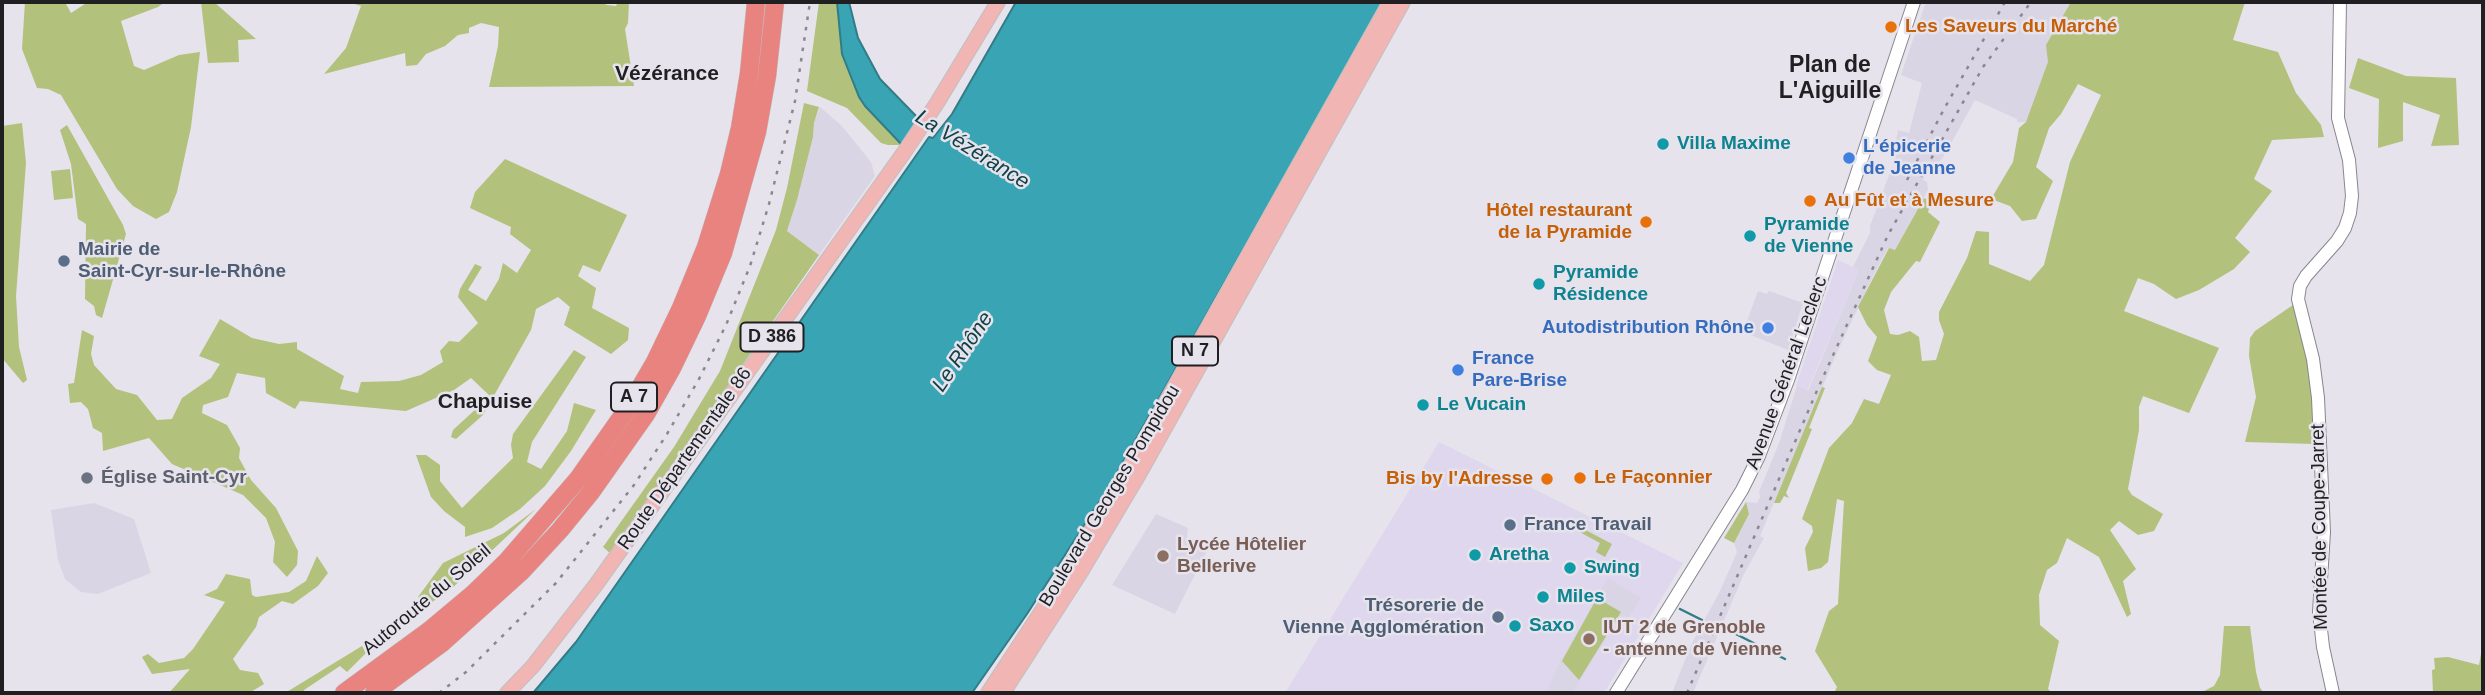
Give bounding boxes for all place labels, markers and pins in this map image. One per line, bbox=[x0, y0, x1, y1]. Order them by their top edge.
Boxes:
place label: Les Saveurs du Marché bbox=[1905, 16, 2117, 38]
marker: Les Saveurs du Marché bbox=[1883, 19, 1899, 35]
place label: Villa Maxime bbox=[1677, 133, 1791, 155]
marker: Villa Maxime bbox=[1655, 136, 1671, 152]
place label: L'épicerie de Jeanne bbox=[1863, 136, 1956, 180]
marker: L'épicerie de Jeanne bbox=[1841, 150, 1857, 166]
place label: Au Fût et à Mesure bbox=[1824, 190, 1994, 212]
marker: Au Fût et à Mesure bbox=[1802, 193, 1818, 209]
place label: Hôtel restaurant de la Pyramide bbox=[1486, 200, 1632, 244]
marker: Hôtel restaurant de la Pyramide bbox=[1638, 214, 1654, 230]
place label: Pyramide de Vienne bbox=[1764, 214, 1853, 258]
marker: Pyramide de Vienne bbox=[1742, 228, 1758, 244]
place label: Mairie de Saint-Cyr-sur-le-Rhône bbox=[78, 239, 286, 283]
marker: Mairie de Saint-Cyr-sur-le-Rhône bbox=[56, 253, 72, 269]
place label: Pyramide Résidence bbox=[1553, 262, 1648, 306]
marker: Pyramide Résidence bbox=[1531, 276, 1547, 292]
place label: Autodistribution Rhône bbox=[1542, 317, 1754, 339]
marker: Autodistribution Rhône bbox=[1760, 320, 1776, 336]
place label: France Pare-Brise bbox=[1472, 348, 1567, 392]
marker: France Pare-Brise bbox=[1450, 362, 1466, 378]
place label: Le Vucain bbox=[1437, 394, 1526, 416]
marker: Le Vucain bbox=[1415, 397, 1431, 413]
place label: Église Saint-Cyr bbox=[101, 467, 247, 489]
place label: Le Façonnier bbox=[1594, 467, 1712, 489]
place label: Bis by l'Adresse bbox=[1386, 468, 1533, 490]
marker: Église Saint-Cyr bbox=[79, 470, 95, 486]
marker: Le Façonnier bbox=[1572, 470, 1588, 486]
marker: Bis by l'Adresse bbox=[1539, 471, 1555, 487]
place label: France Travail bbox=[1524, 514, 1652, 536]
marker: France Travail bbox=[1502, 517, 1518, 533]
place label: Lycée Hôtelier Bellerive bbox=[1177, 534, 1306, 578]
place label: Aretha bbox=[1489, 544, 1549, 566]
marker: Aretha bbox=[1467, 547, 1483, 563]
marker: Lycée Hôtelier Bellerive bbox=[1155, 548, 1171, 564]
place label: Swing bbox=[1584, 557, 1640, 579]
marker: Swing bbox=[1562, 560, 1578, 576]
place label: Miles bbox=[1557, 586, 1605, 608]
marker: Miles bbox=[1535, 589, 1551, 605]
place label: Trésorerie de Vienne Agglomération bbox=[1283, 595, 1484, 639]
marker: Trésorerie de Vienne Agglomération bbox=[1490, 609, 1506, 625]
place label: Saxo bbox=[1529, 615, 1574, 637]
place label: IUT 2 de Grenoble - antenne de Vienne bbox=[1603, 617, 1782, 661]
marker: Saxo bbox=[1507, 618, 1523, 634]
marker: IUT 2 de Grenoble - antenne de Vienne bbox=[1581, 631, 1597, 647]

